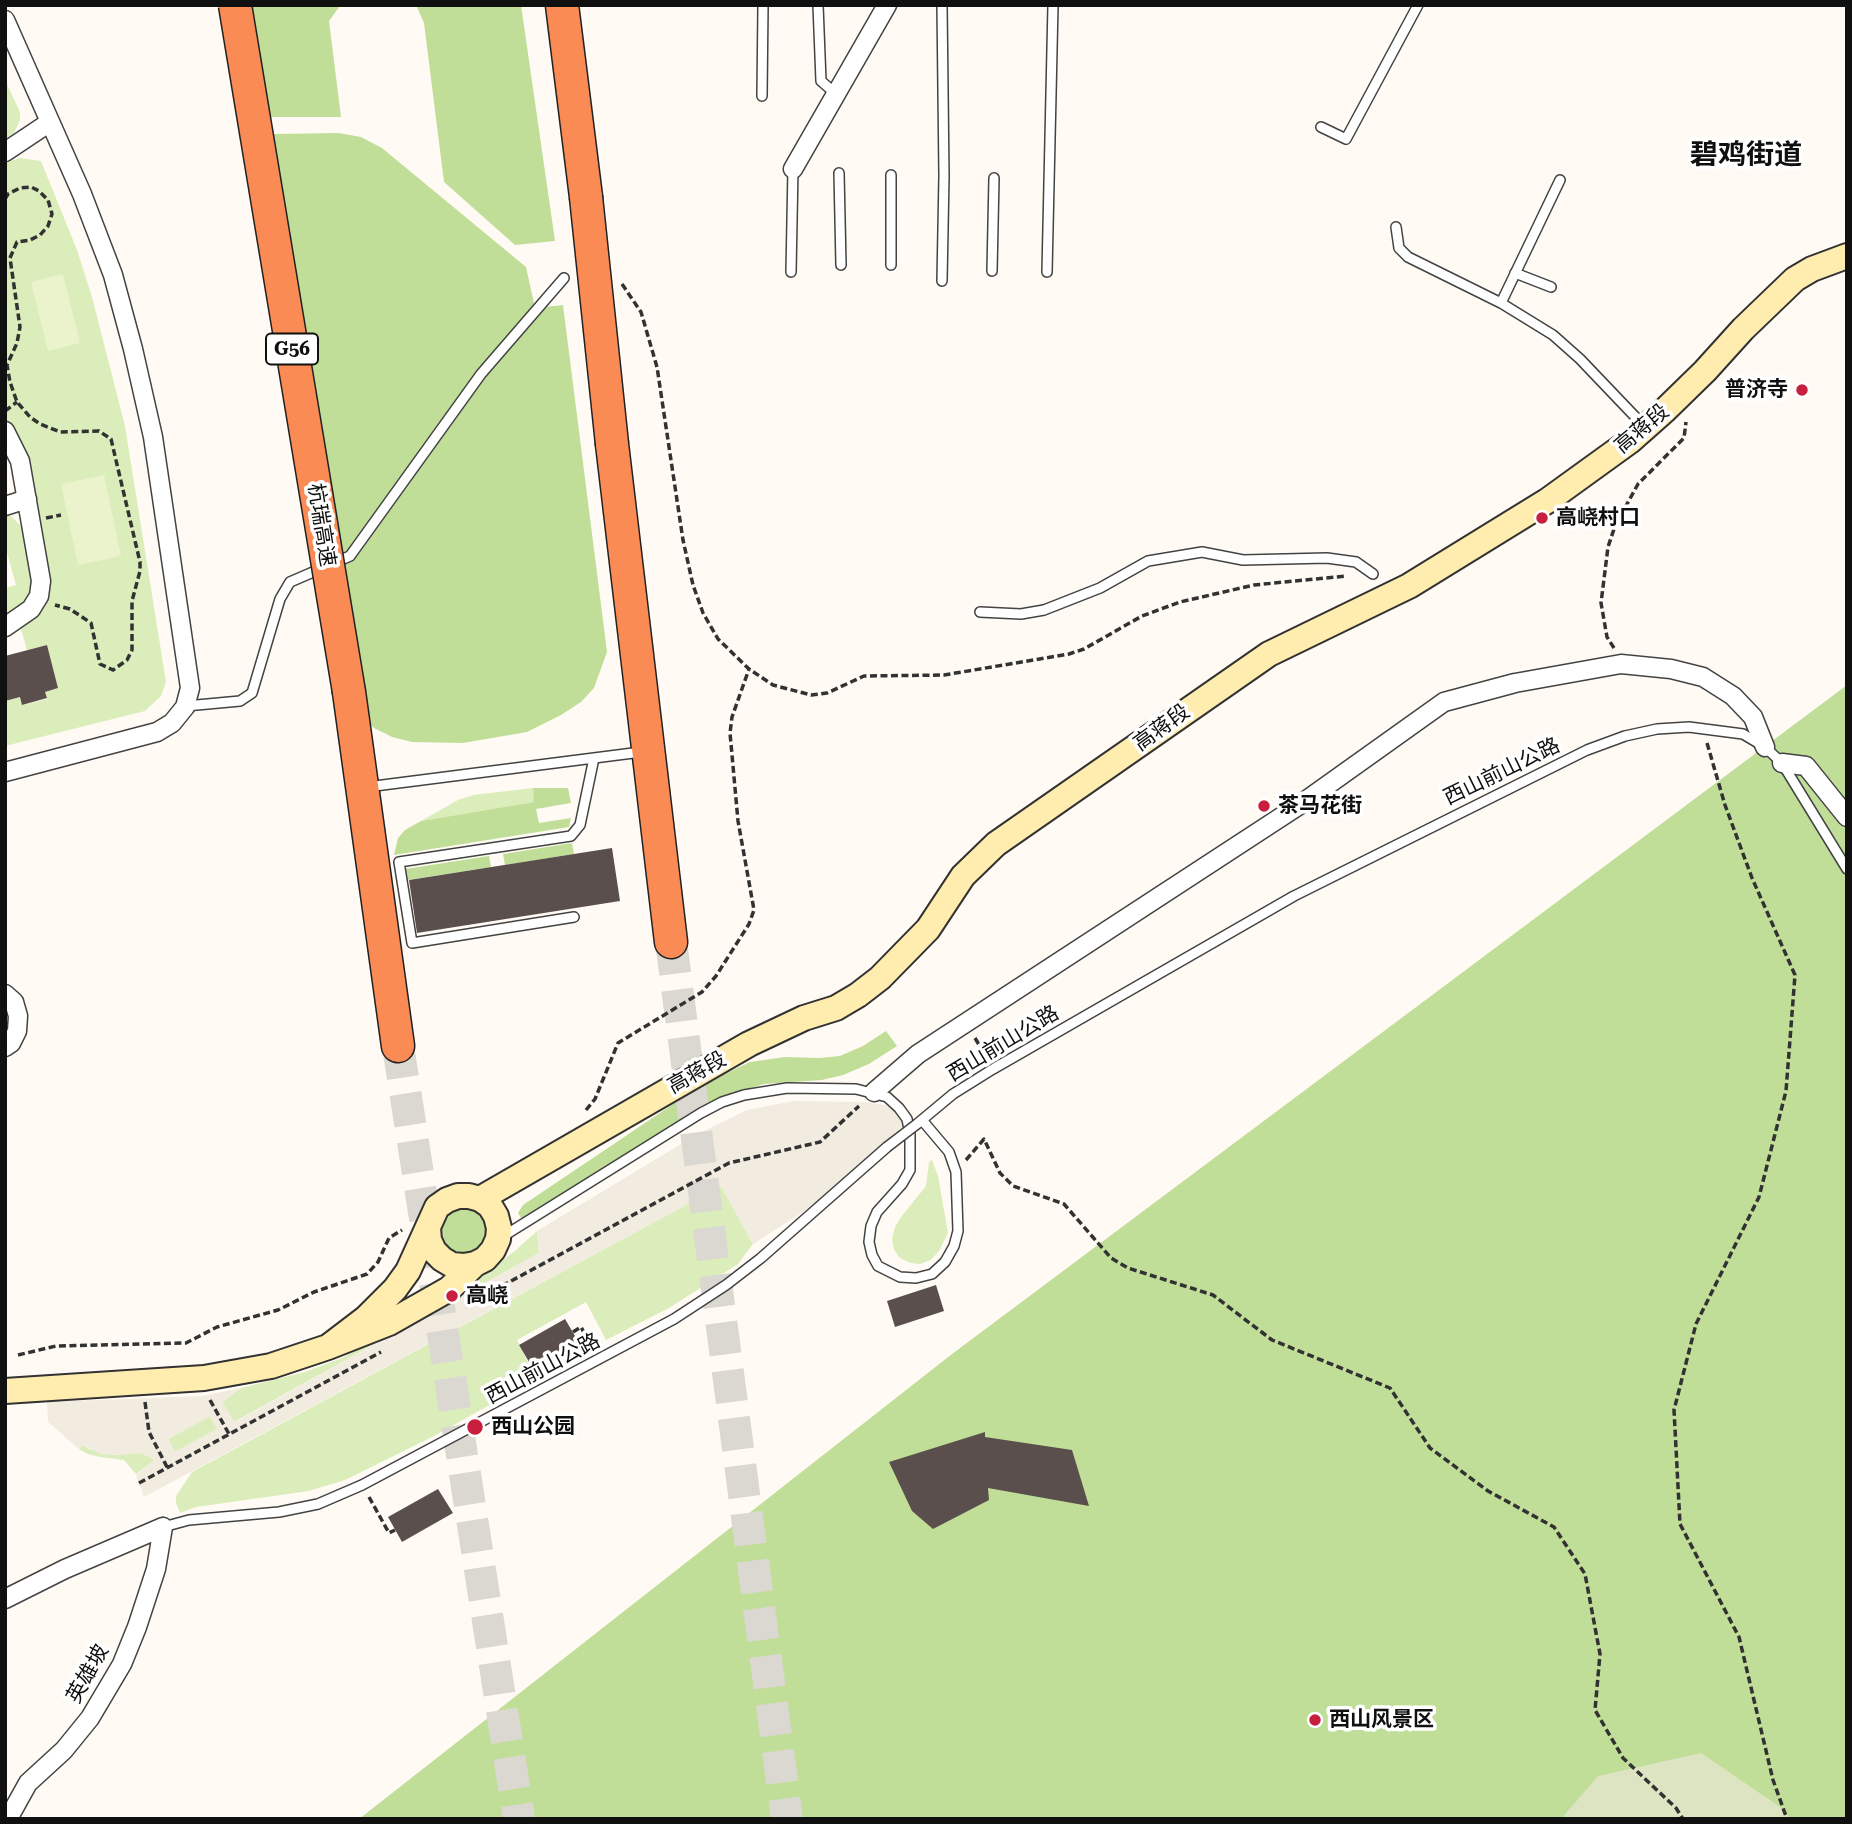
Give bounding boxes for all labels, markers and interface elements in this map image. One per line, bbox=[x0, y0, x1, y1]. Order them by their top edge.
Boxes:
district label: 碧鸡街道 bbox=[1690, 139, 1802, 173]
road number: G56 bbox=[266, 334, 318, 364]
place label: 普济寺 bbox=[1725, 377, 1788, 403]
marker: 普济寺 bbox=[1794, 382, 1810, 398]
street label: 高蒋段 bbox=[1610, 399, 1674, 459]
street label: 杭瑞高速 bbox=[302, 482, 340, 568]
place label: 高峣村口 bbox=[1556, 505, 1640, 531]
marker: 高峣村口 bbox=[1534, 510, 1550, 526]
street label: 高蒋段 bbox=[1129, 699, 1195, 757]
street label: 西山前山公路 bbox=[1440, 733, 1564, 811]
place label: 茶马花街 bbox=[1278, 793, 1362, 819]
marker: 茶马花街 bbox=[1256, 798, 1272, 814]
street label: 西山前山公路 bbox=[943, 1001, 1063, 1087]
street label: 高蒋段 bbox=[663, 1047, 731, 1099]
place label: 高峣 bbox=[466, 1283, 508, 1309]
marker: 高峣 bbox=[444, 1288, 460, 1304]
street label: 西山前山公路 bbox=[481, 1328, 605, 1410]
place label: 西山公园 bbox=[491, 1414, 575, 1440]
marker: 西山公园 bbox=[465, 1417, 485, 1437]
street label: 英雄坡 bbox=[62, 1640, 114, 1708]
place label: 西山风景区 bbox=[1329, 1707, 1434, 1733]
marker: 西山风景区 bbox=[1307, 1712, 1323, 1728]

